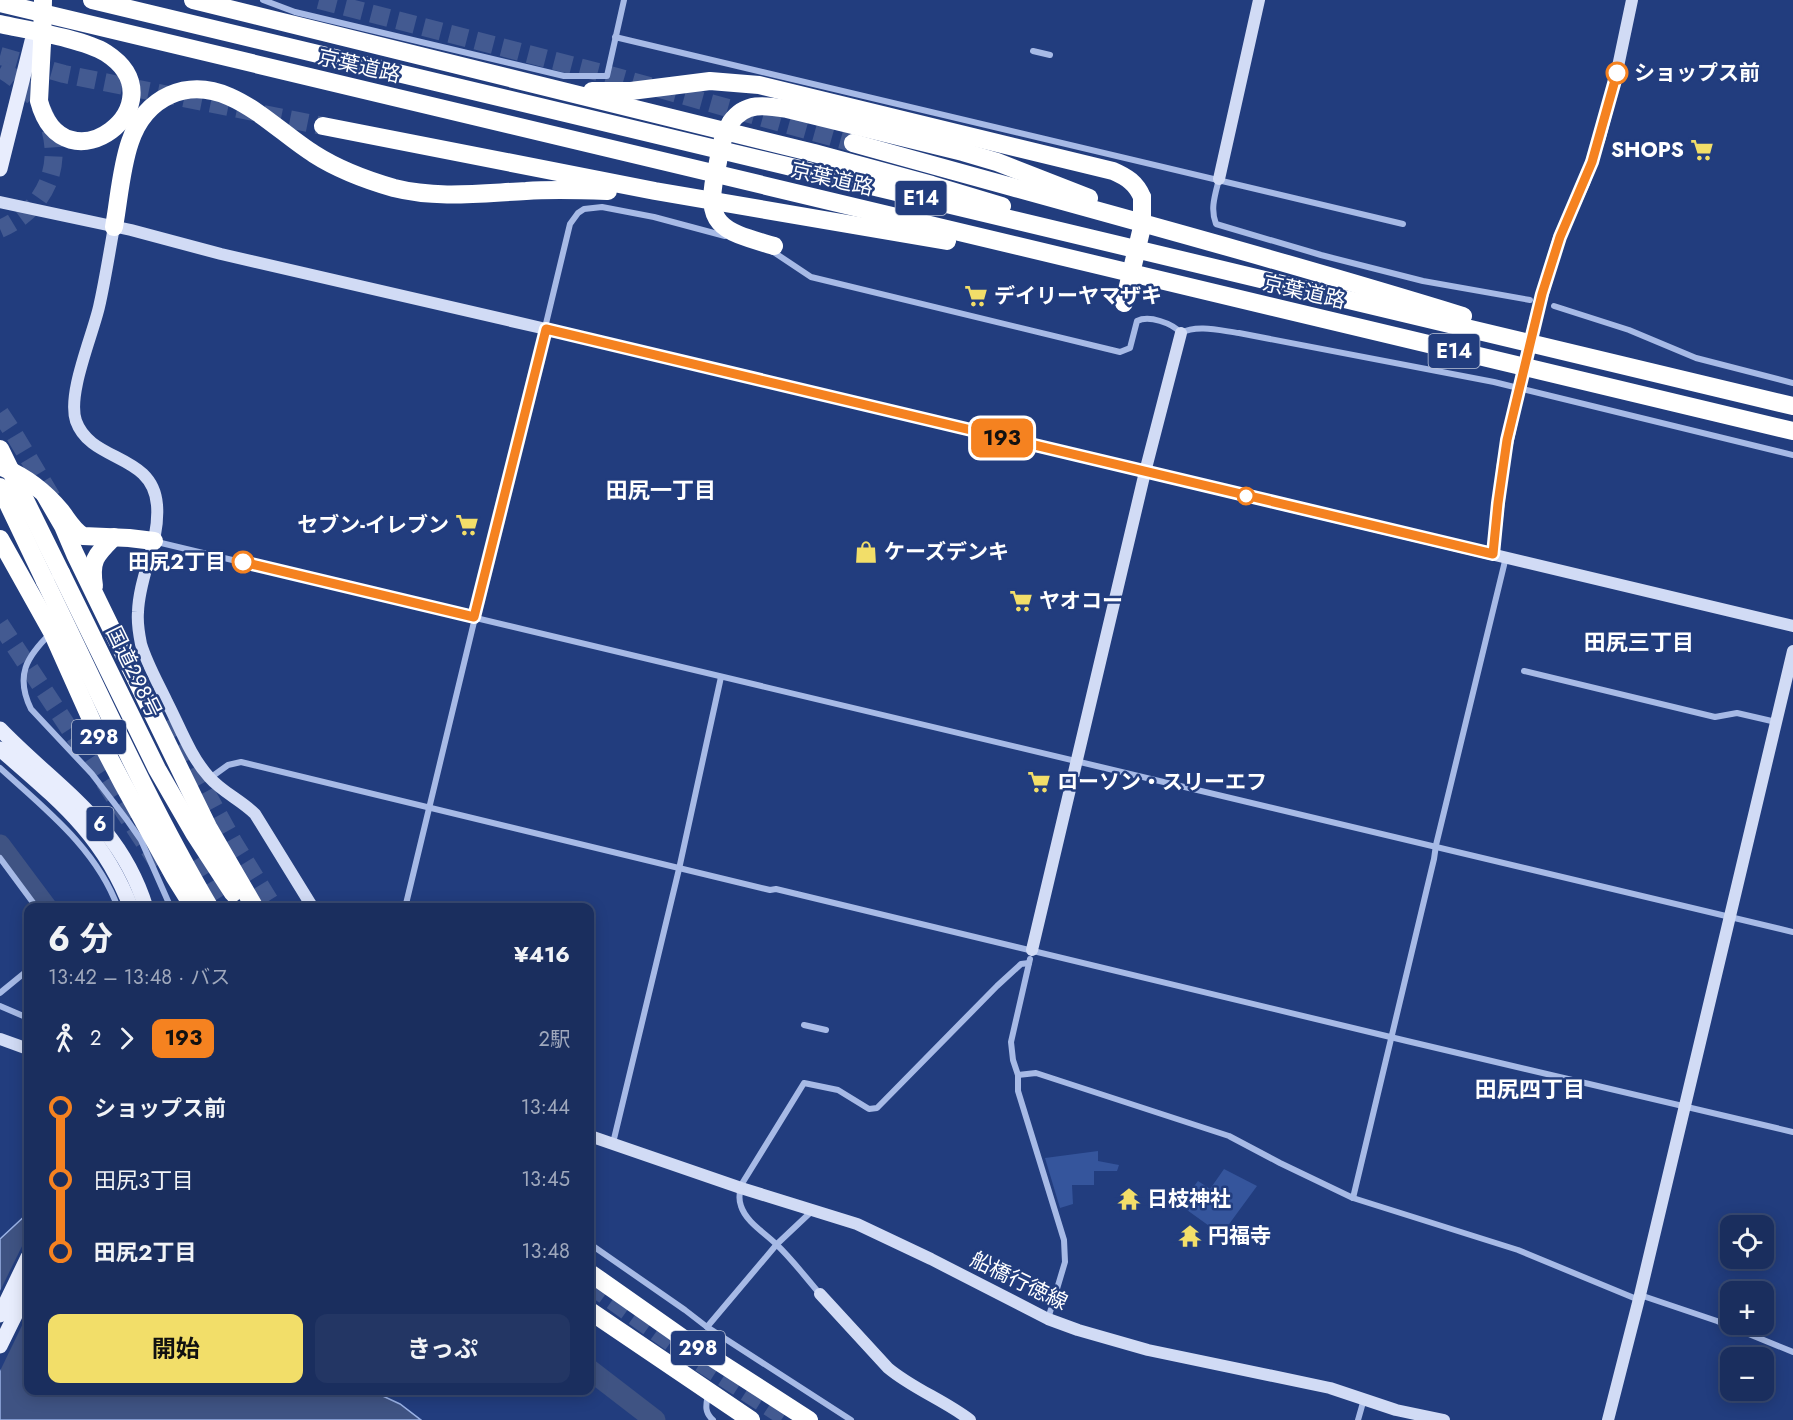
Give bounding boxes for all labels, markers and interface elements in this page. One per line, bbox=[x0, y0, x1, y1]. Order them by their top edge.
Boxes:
street label: 京葉道路 bbox=[315, 42, 403, 90]
place label: ショップス前 bbox=[1634, 58, 1760, 88]
marker: ショップス前 bbox=[1606, 62, 1628, 84]
place label: SHOPS bbox=[1611, 135, 1684, 165]
supermarket icon: SHOPS bbox=[1689, 137, 1715, 163]
street label: 京葉道路 bbox=[788, 155, 876, 203]
road number: E14 bbox=[896, 181, 946, 215]
street label: 京葉道路 bbox=[1260, 268, 1348, 316]
place label: デイリーヤマザキ bbox=[994, 281, 1162, 311]
supermarket icon: デイリーヤマザキ bbox=[963, 283, 989, 309]
road number: E14 bbox=[1428, 334, 1480, 368]
line badge: 193 bbox=[968, 418, 1036, 458]
text: 193 bbox=[983, 423, 1021, 453]
district label: 田尻一丁目 bbox=[606, 474, 716, 506]
unlabelled marker bbox=[1237, 487, 1255, 505]
place label: セブン-イレブン bbox=[297, 510, 449, 540]
supermarket icon: セブン-イレブン bbox=[454, 512, 480, 538]
place label: ケーズデンキ bbox=[884, 537, 1009, 567]
shop icon: ケーズデンキ bbox=[853, 539, 879, 565]
place label: 田尻2丁目 bbox=[128, 547, 226, 577]
marker: 田尻2丁目 bbox=[232, 551, 254, 573]
place label: ヤオコー bbox=[1039, 586, 1123, 616]
supermarket icon: ヤオコー bbox=[1008, 588, 1034, 614]
street label: 国道298号 bbox=[99, 621, 169, 723]
district label: 田尻三丁目 bbox=[1584, 626, 1694, 658]
road number: 298 bbox=[72, 720, 126, 754]
place label: ローソン・スリーエフ bbox=[1057, 767, 1267, 797]
supermarket icon: ローソン・スリーエフ bbox=[1026, 769, 1052, 795]
road number: 6 bbox=[86, 807, 114, 841]
text: 6 分 bbox=[48, 915, 113, 962]
text: ¥416 bbox=[514, 938, 570, 970]
text: 13:42 – 13:48 · バス bbox=[48, 963, 230, 992]
icon: walk bbox=[48, 1022, 81, 1055]
icon: forward bbox=[110, 1022, 143, 1055]
text: 193 bbox=[164, 1023, 202, 1053]
text: 2 bbox=[90, 1024, 101, 1053]
text: 2駅 bbox=[539, 1025, 570, 1054]
district label: 田尻四丁目 bbox=[1475, 1073, 1585, 1105]
text: ショップス前 bbox=[94, 1092, 226, 1124]
text: 13:44 bbox=[521, 1093, 570, 1122]
text: 田尻3丁目 bbox=[94, 1164, 194, 1196]
text: 13:45 bbox=[521, 1165, 570, 1194]
place label: 日枝神社 bbox=[1147, 1184, 1231, 1214]
temple icon: 日枝神社 bbox=[1116, 1186, 1142, 1212]
map controls bbox=[1720, 1215, 1774, 1401]
button: locate bbox=[1720, 1215, 1774, 1269]
place label: 円福寺 bbox=[1208, 1221, 1271, 1251]
temple icon: 円福寺 bbox=[1177, 1223, 1203, 1249]
text: 田尻2丁目 bbox=[94, 1236, 196, 1268]
text: 13:48 bbox=[522, 1237, 570, 1266]
street label: 船橋行徳線 bbox=[965, 1245, 1073, 1317]
button: + bbox=[1720, 1281, 1774, 1335]
button: 開始 bbox=[48, 1314, 303, 1383]
button: きっぷ bbox=[315, 1314, 570, 1383]
road number: 298 bbox=[671, 1331, 725, 1365]
button: − bbox=[1720, 1347, 1774, 1401]

